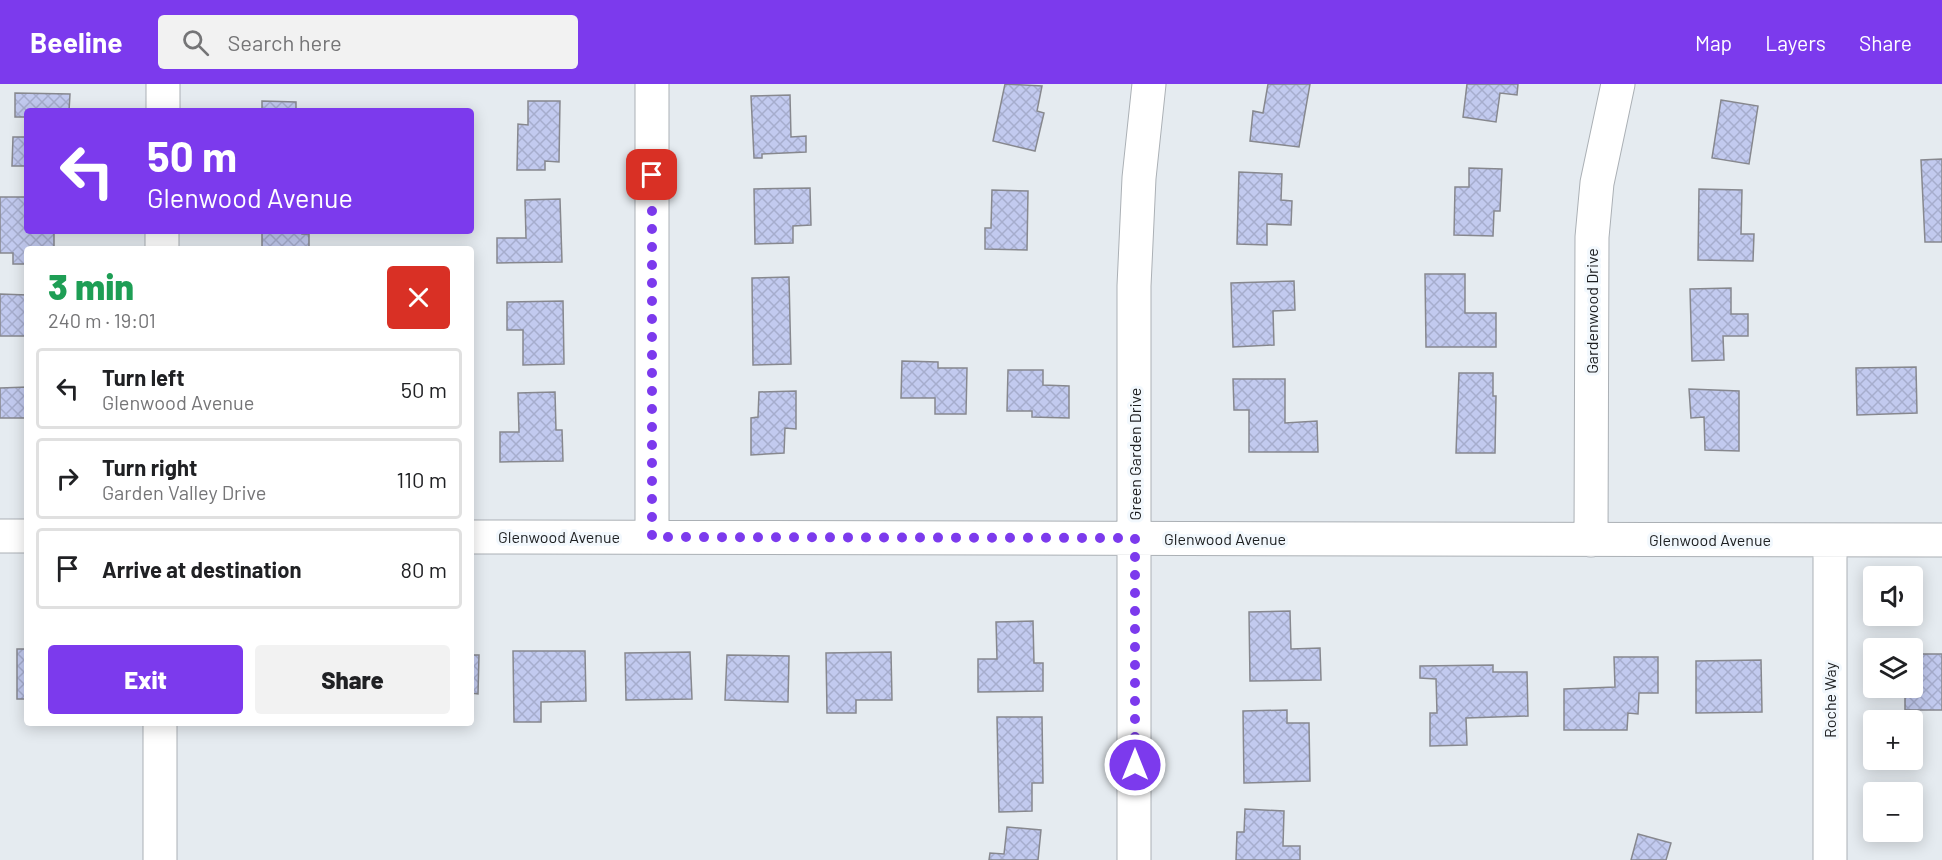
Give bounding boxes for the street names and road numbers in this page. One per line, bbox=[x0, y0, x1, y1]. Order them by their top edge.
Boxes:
street label: Gardenwood Drive bbox=[1582, 248, 1601, 374]
street label: Green Garden Drive bbox=[1125, 388, 1144, 520]
street label: Glenwood Avenue bbox=[498, 527, 620, 546]
street label: Glenwood Avenue bbox=[1164, 529, 1286, 548]
street label: Glenwood Avenue bbox=[1649, 530, 1771, 549]
street label: Roche Way bbox=[1820, 661, 1839, 738]

